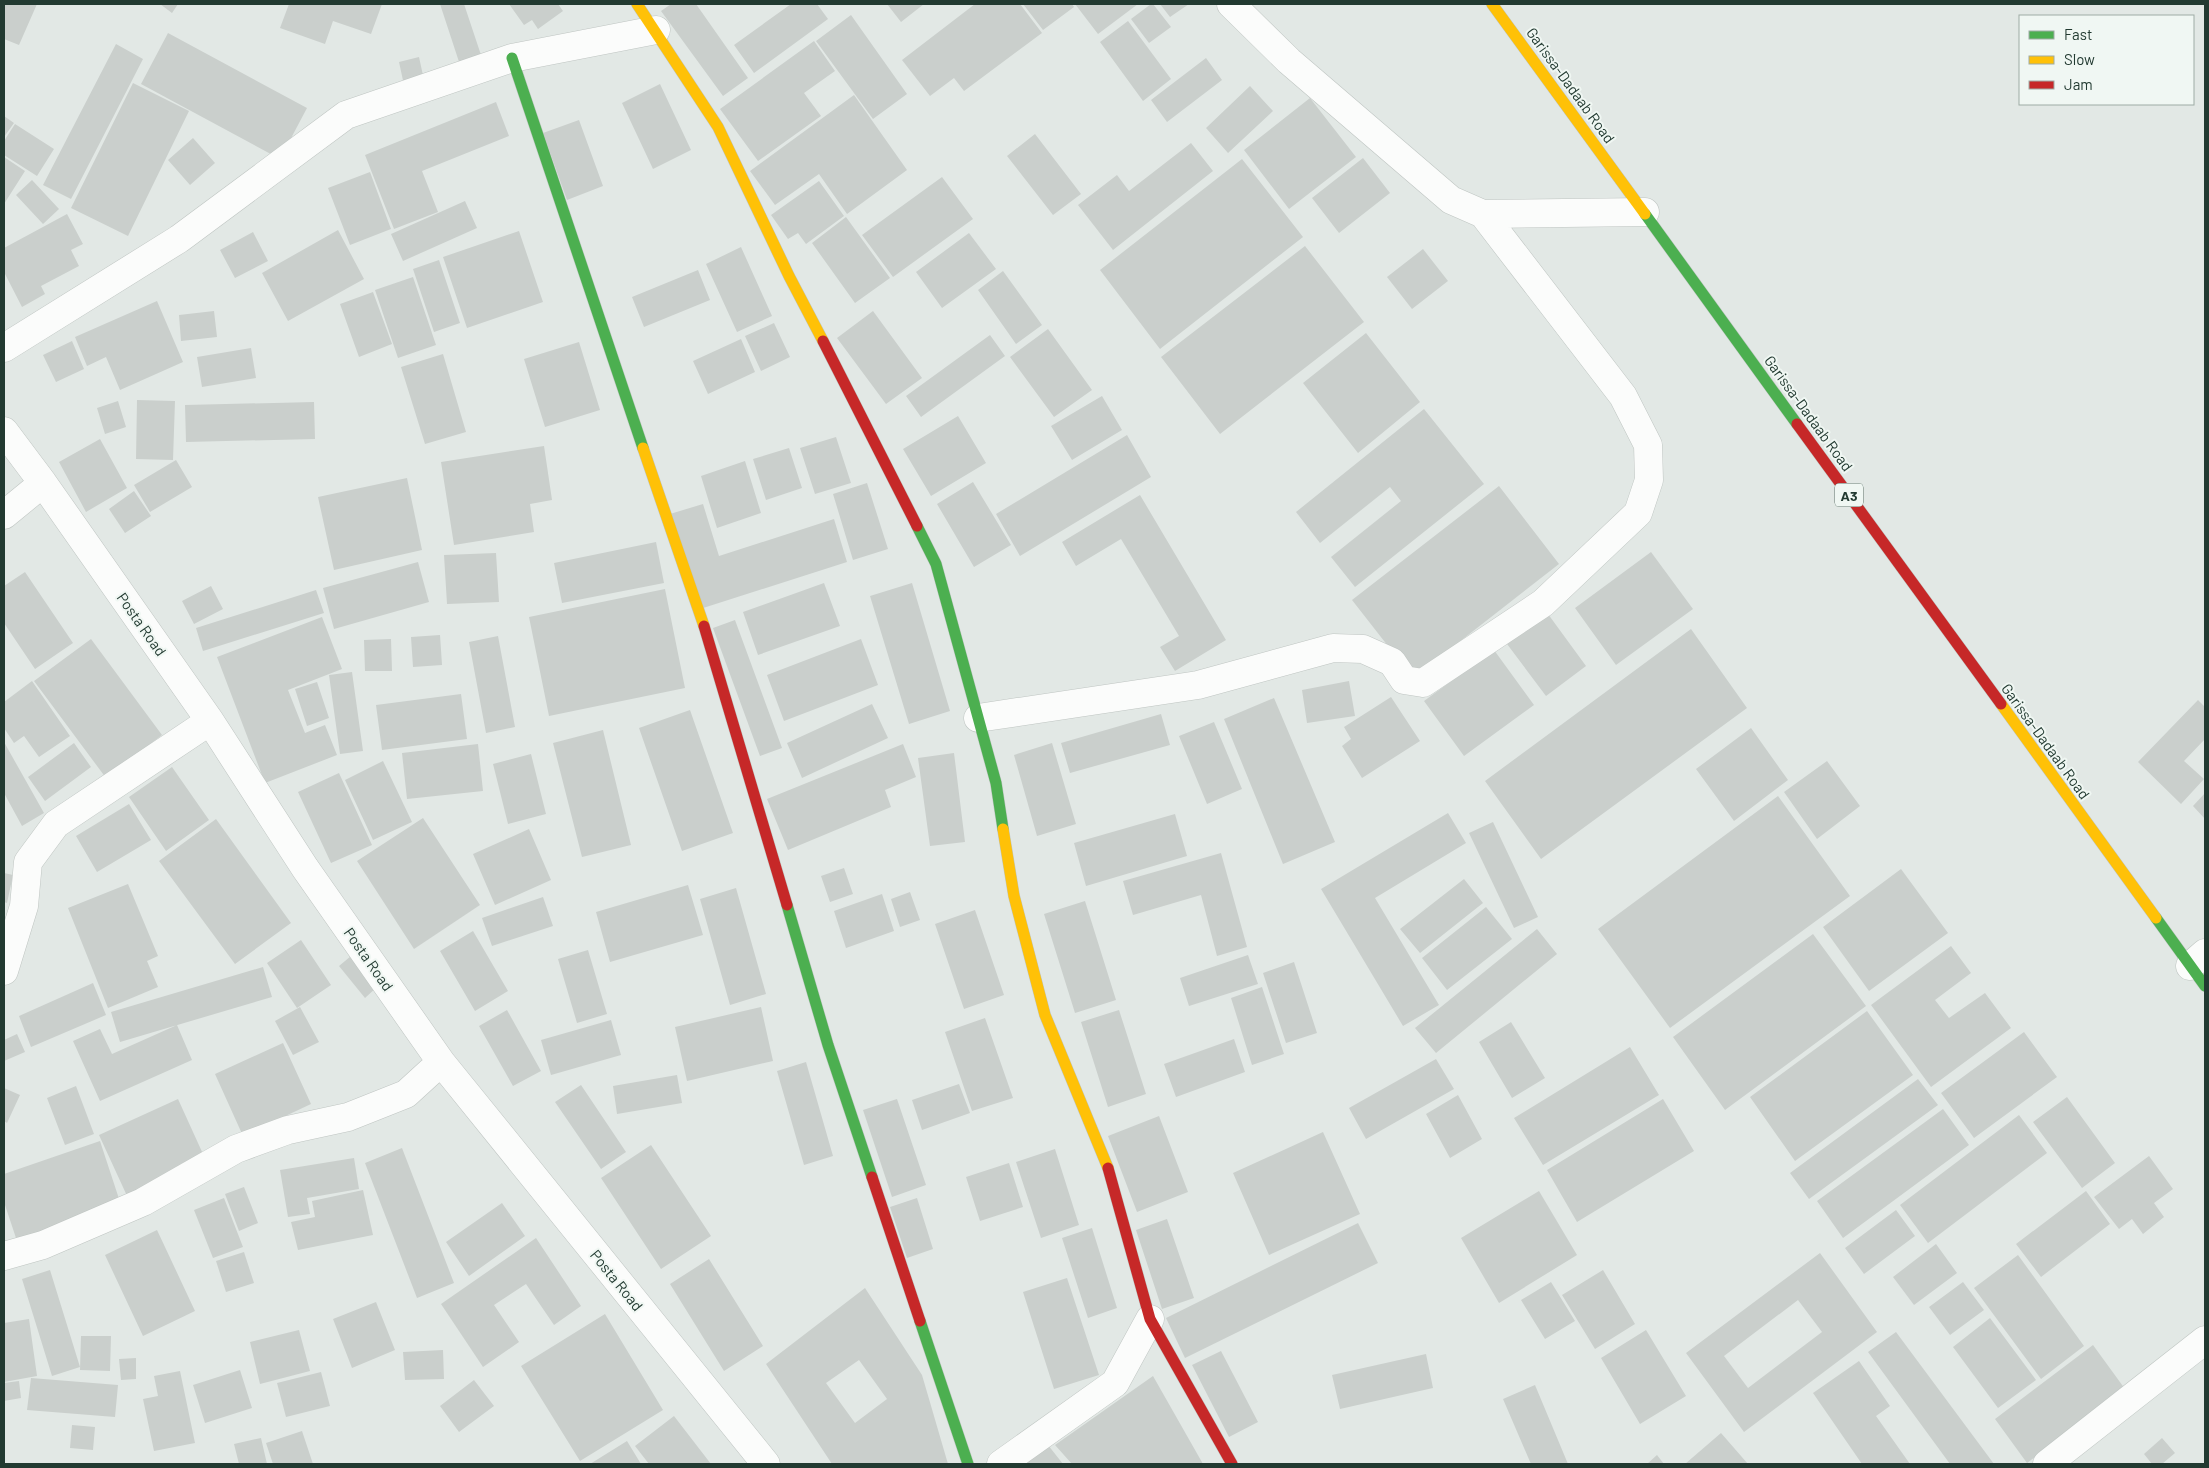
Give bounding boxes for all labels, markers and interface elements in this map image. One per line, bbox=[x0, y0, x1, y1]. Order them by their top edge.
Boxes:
legend bbox=[2019, 15, 2194, 105]
street label: Garissa-Dadaab Road bbox=[1523, 24, 1619, 146]
text: Fast bbox=[2064, 25, 2092, 43]
text: Slow bbox=[2064, 50, 2095, 68]
text: Jam bbox=[2064, 75, 2093, 93]
street label: Garissa-Dadaab Road bbox=[1761, 352, 1857, 474]
road number: A3 bbox=[1835, 484, 1863, 506]
street label: Posta Road bbox=[114, 589, 170, 659]
street label: Garissa-Dadaab Road bbox=[1998, 680, 2094, 802]
street label: Posta Road bbox=[341, 924, 397, 994]
street label: Posta Road bbox=[587, 1246, 647, 1314]

